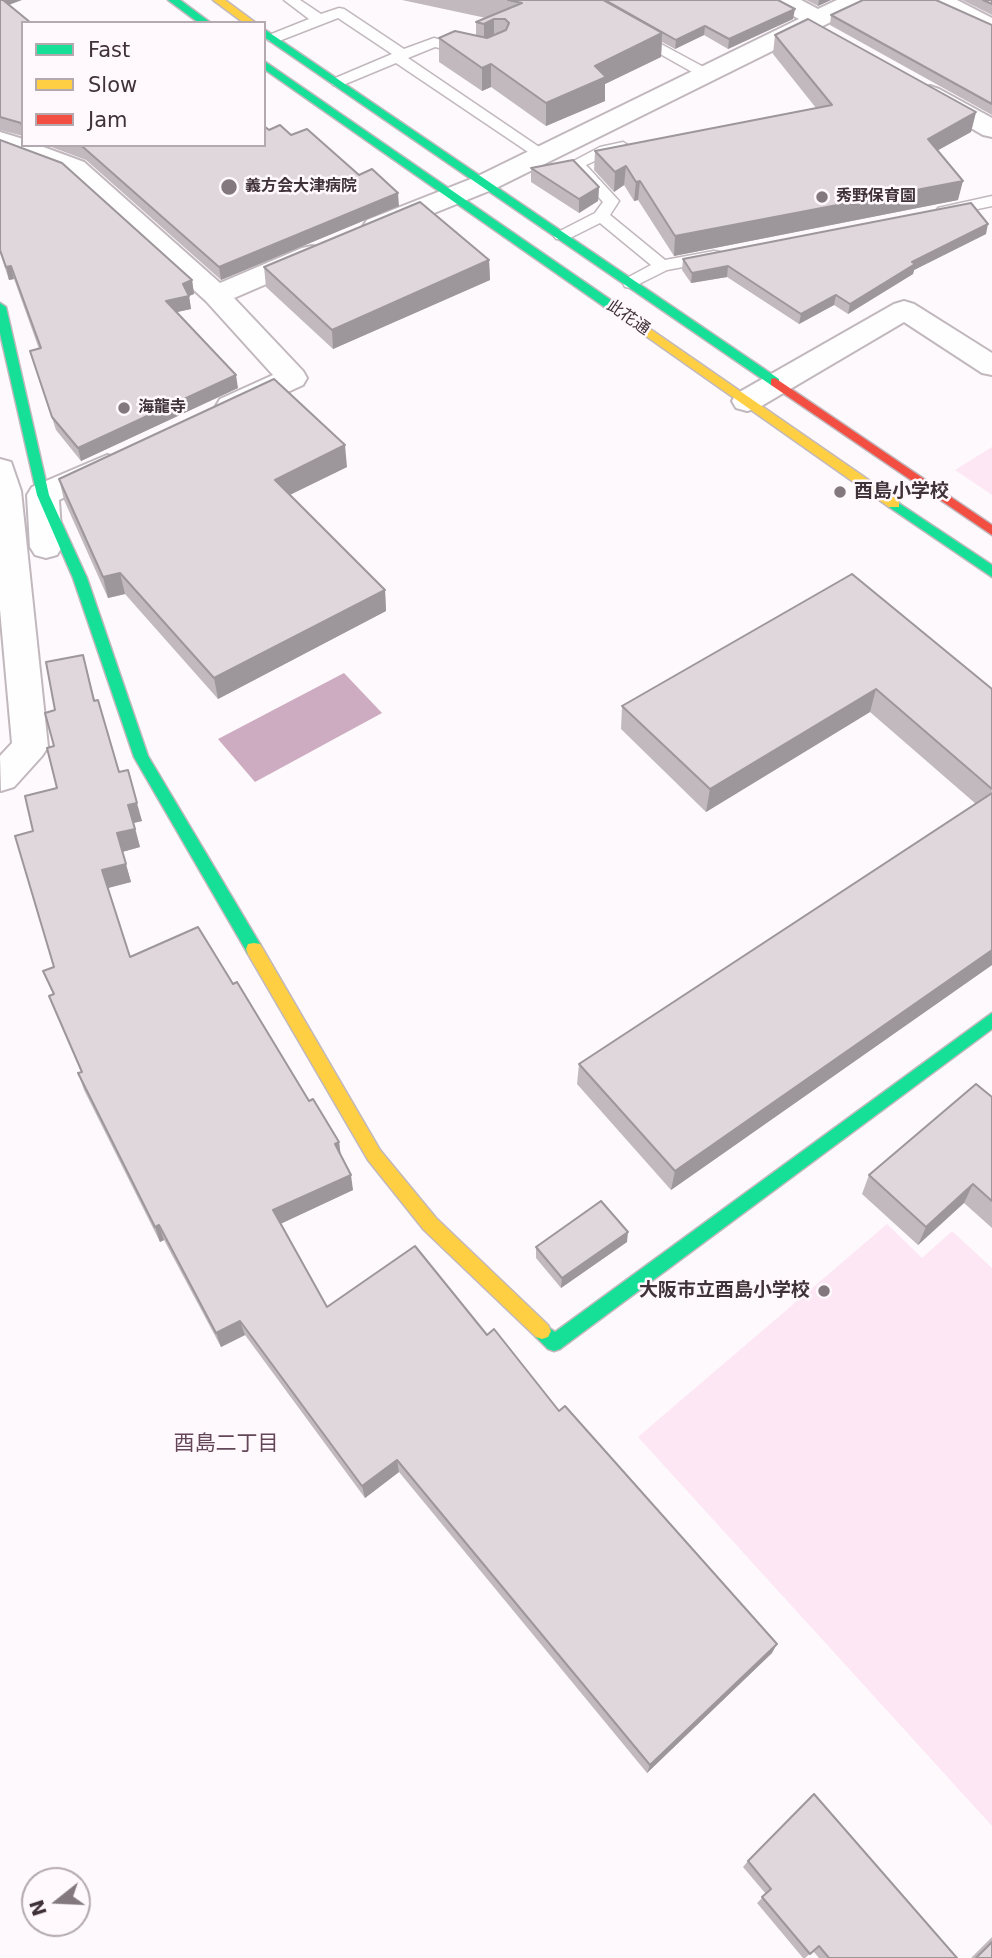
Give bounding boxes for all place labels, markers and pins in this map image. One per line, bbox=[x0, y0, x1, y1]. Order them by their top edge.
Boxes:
marker: 義方会大津病院 bbox=[219, 177, 239, 197]
place label: 義方会大津病院 bbox=[245, 177, 357, 197]
place label: 秀野保育園 bbox=[836, 187, 916, 207]
marker: 秀野保育園 bbox=[814, 189, 830, 205]
place label: 海龍寺 bbox=[138, 398, 186, 418]
marker: 海龍寺 bbox=[116, 400, 132, 416]
place label: 酉島小学校 bbox=[854, 481, 949, 503]
marker: 酉島小学校 bbox=[832, 484, 848, 500]
place label: 大阪市立酉島小学校 bbox=[639, 1280, 810, 1302]
marker: 大阪市立酉島小学校 bbox=[816, 1283, 832, 1299]

